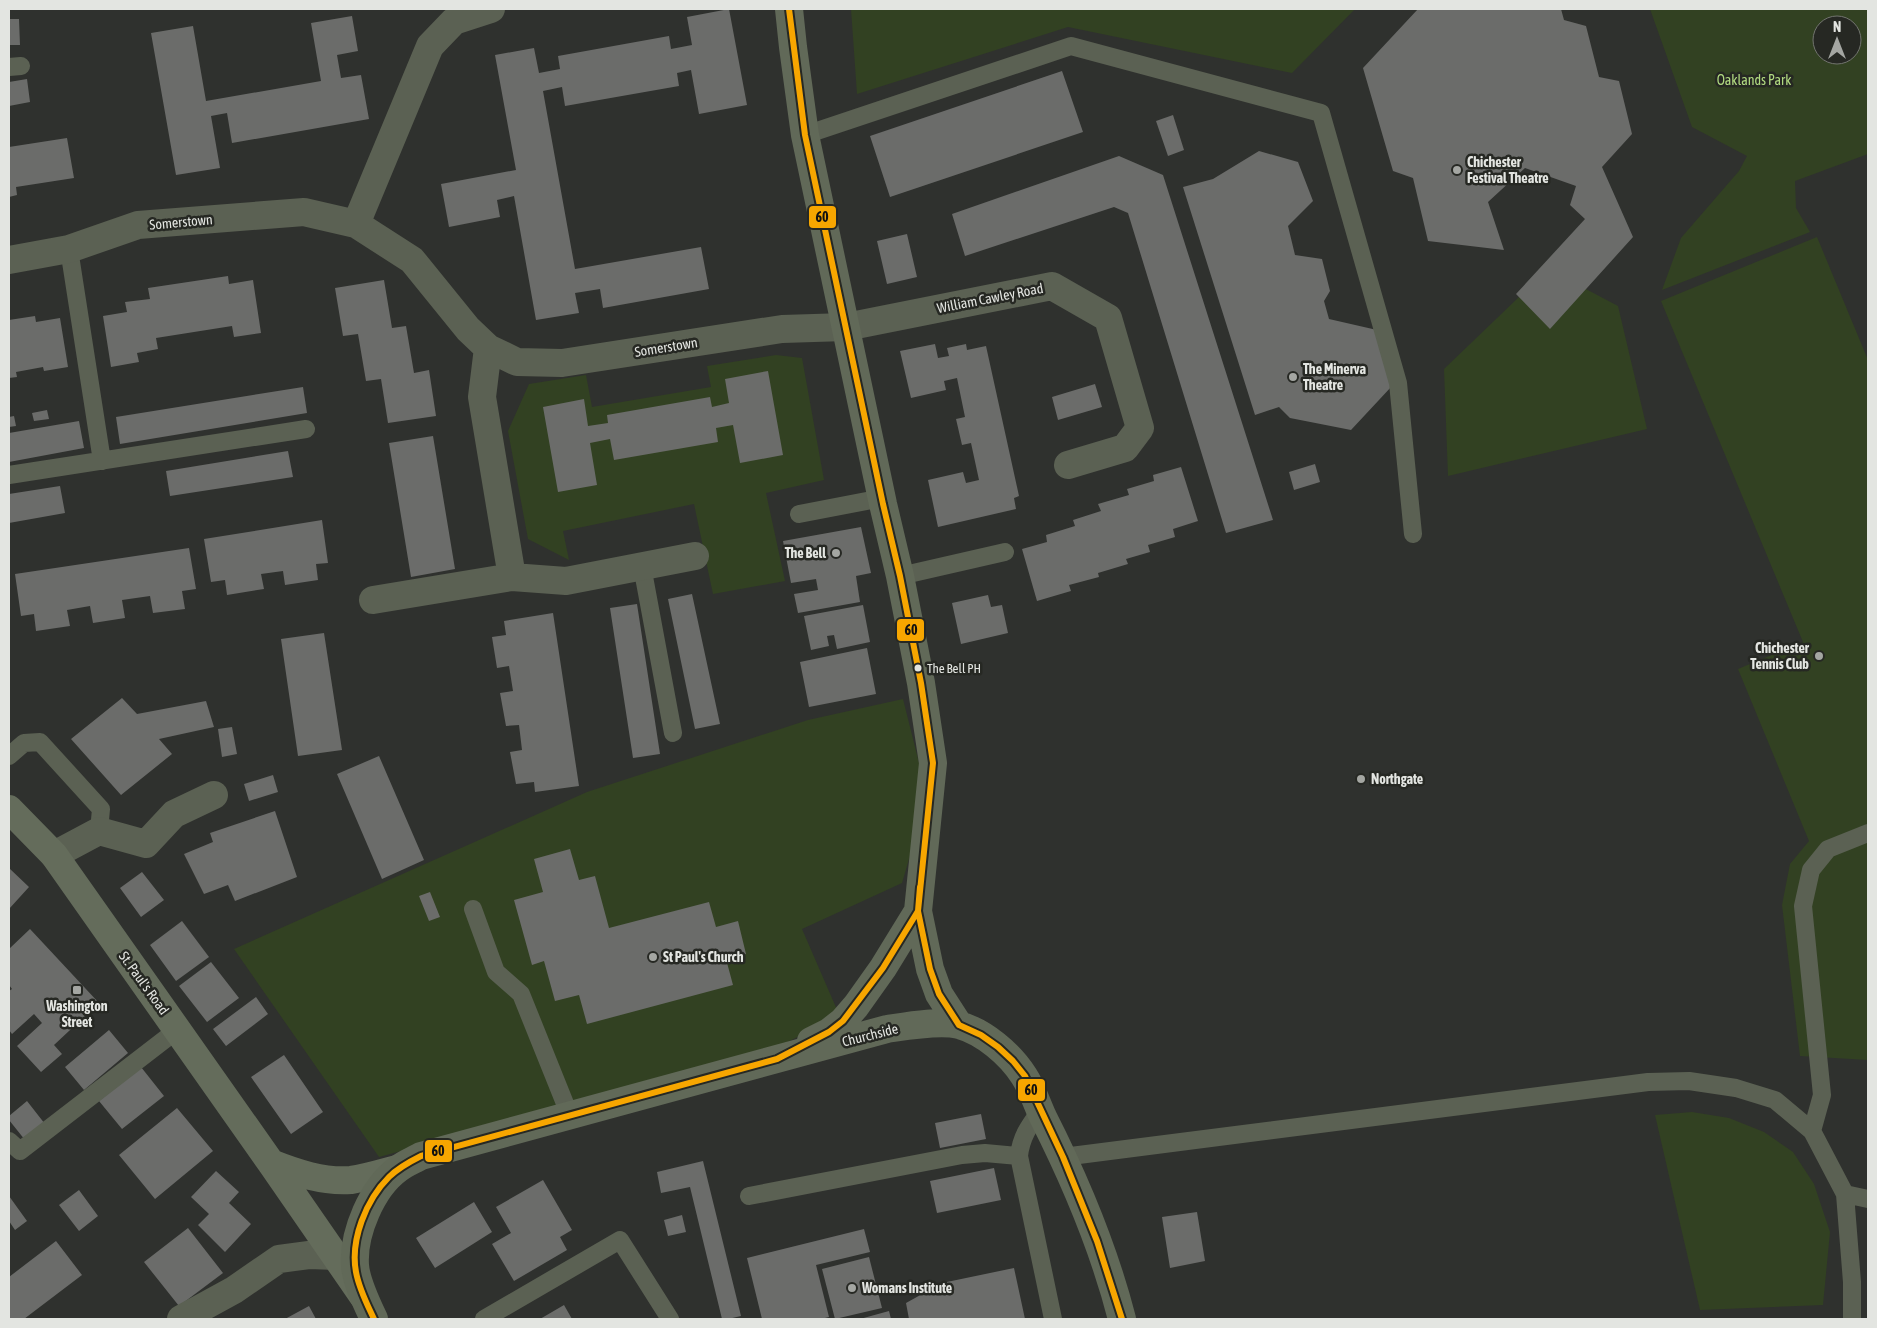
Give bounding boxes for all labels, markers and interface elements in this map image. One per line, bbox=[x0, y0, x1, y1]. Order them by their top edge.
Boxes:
north arrow bbox=[1812, 15, 1862, 65]
text: N bbox=[1833, 19, 1841, 35]
park label: Oaklands Park bbox=[1717, 72, 1791, 88]
place label: Chichester Festival Theatre bbox=[1467, 154, 1549, 186]
marker: Chichester Festival Theatre bbox=[1451, 164, 1463, 176]
line badge: 60 bbox=[808, 205, 837, 229]
text: 60 bbox=[815, 209, 829, 225]
street label: Somerstown bbox=[149, 211, 213, 233]
street label: William Cawley Road bbox=[936, 280, 1044, 316]
street label: Somerstown bbox=[633, 334, 699, 360]
place label: The Minerva Theatre bbox=[1303, 361, 1366, 393]
marker: The Minerva Theatre bbox=[1287, 371, 1299, 383]
place label: The Bell bbox=[785, 545, 826, 561]
marker: The Bell bbox=[830, 547, 842, 559]
line badge: 60 bbox=[896, 618, 925, 642]
text: 60 bbox=[904, 622, 918, 638]
place label: Chichester Tennis Club bbox=[1750, 640, 1810, 672]
marker: Chichester Tennis Club bbox=[1813, 650, 1825, 662]
place label: The Bell PH bbox=[927, 661, 981, 676]
marker: The Bell PH bbox=[913, 663, 923, 673]
place label: Northgate bbox=[1371, 771, 1423, 787]
marker: Northgate bbox=[1355, 773, 1367, 785]
street label: St. Paul's Road bbox=[116, 948, 172, 1018]
place label: St Paul's Church bbox=[663, 949, 744, 965]
marker: St Paul's Church bbox=[647, 951, 659, 963]
marker: Washington Street bbox=[71, 984, 83, 996]
place label: Washington Street bbox=[45, 998, 108, 1030]
street label: Churchside bbox=[840, 1020, 900, 1050]
line badge: 60 bbox=[1017, 1078, 1046, 1102]
text: 60 bbox=[1024, 1082, 1038, 1098]
line badge: 60 bbox=[424, 1139, 453, 1163]
text: 60 bbox=[431, 1143, 445, 1159]
place label: Womans Institute bbox=[861, 1280, 952, 1296]
marker: Womans Institute bbox=[846, 1282, 858, 1294]

